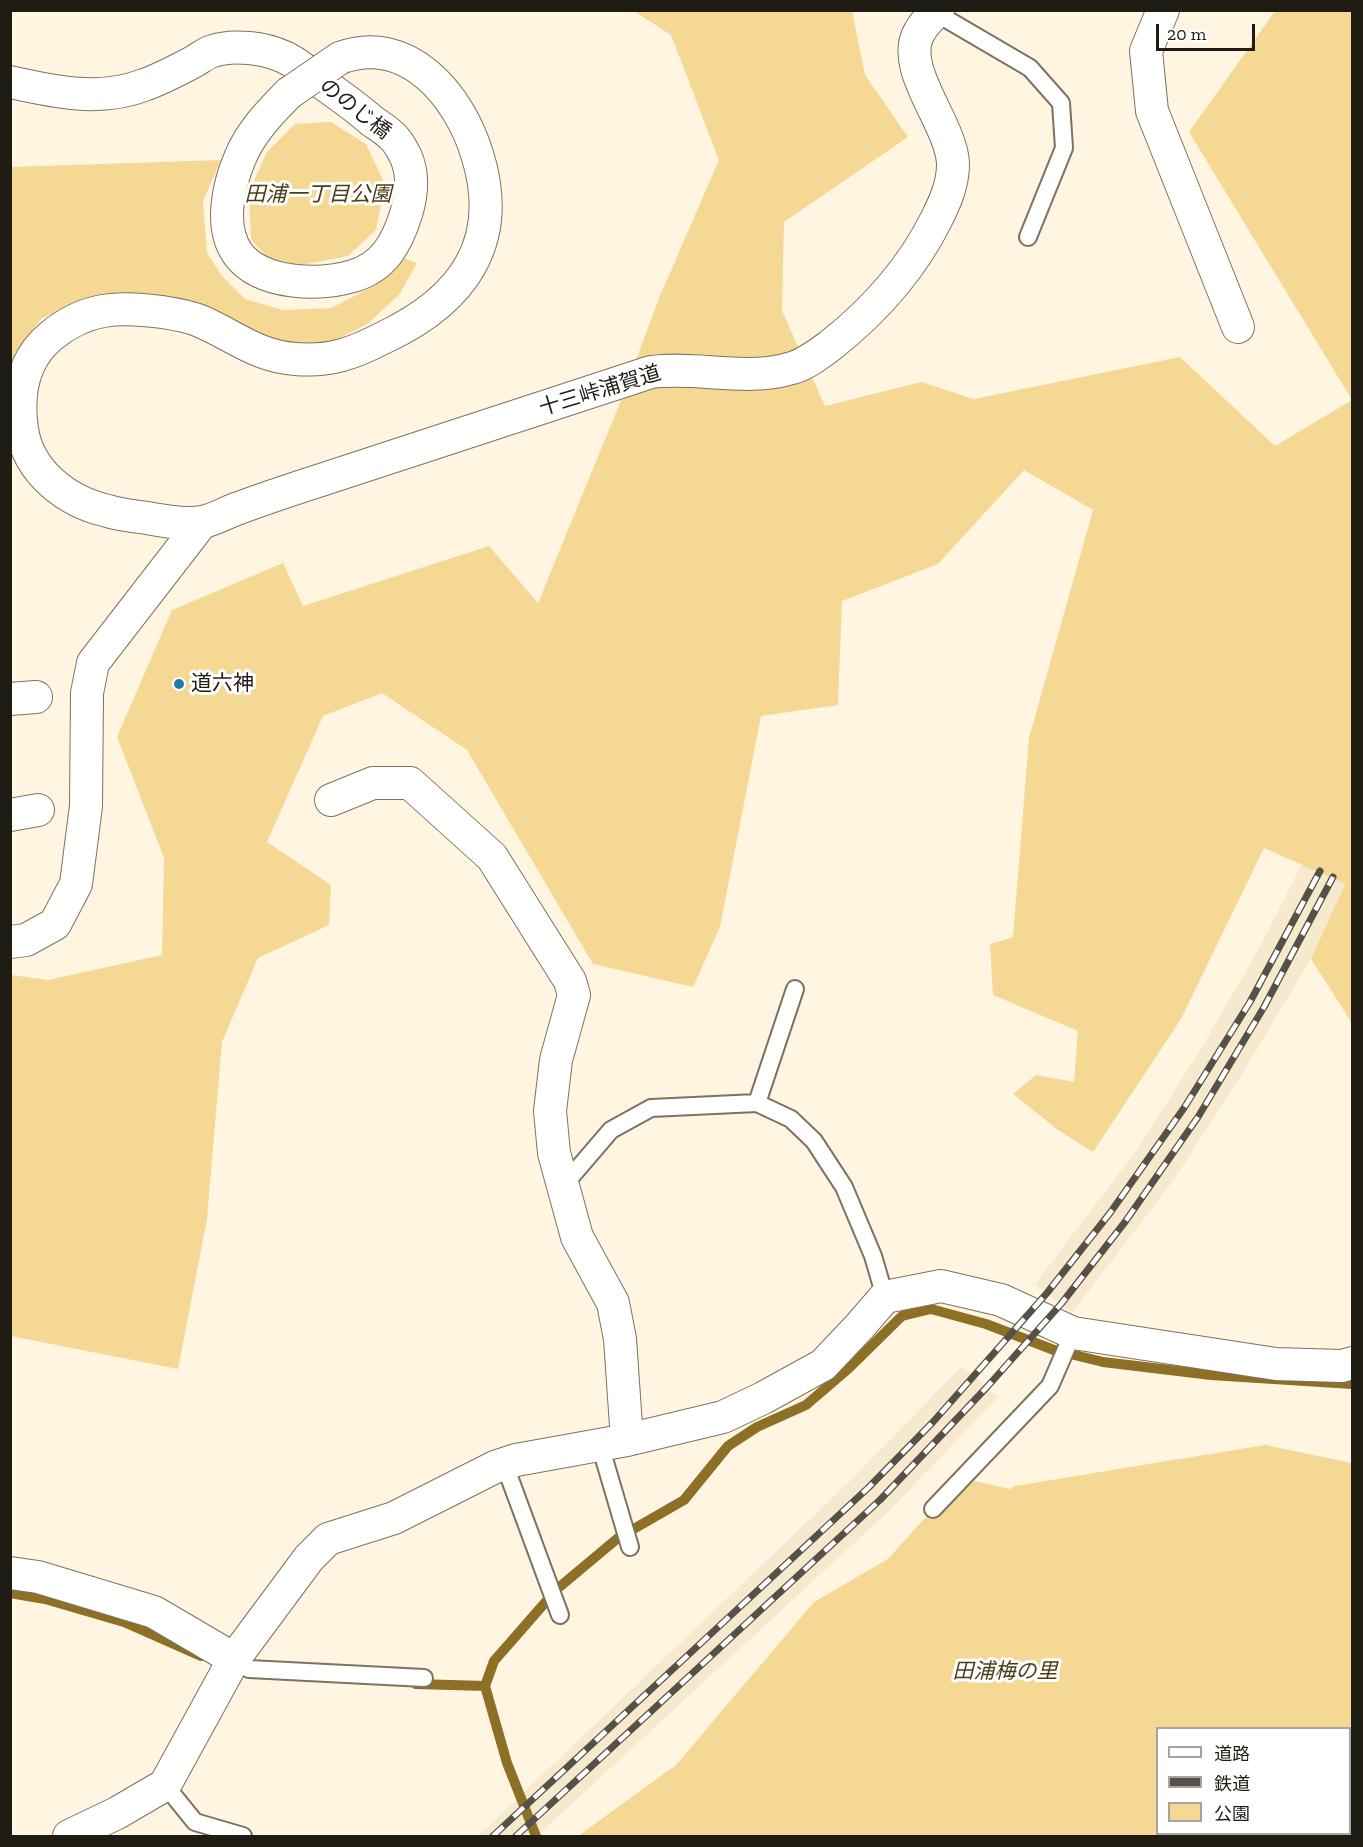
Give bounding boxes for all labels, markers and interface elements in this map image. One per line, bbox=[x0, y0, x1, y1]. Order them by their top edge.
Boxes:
scale bar bbox=[1159, 12, 1258, 50]
text: 20 m bbox=[1167, 23, 1206, 45]
street label: ののじ橋 bbox=[314, 73, 396, 145]
park label: 田浦一丁目公園 bbox=[245, 182, 391, 208]
street label: 十三峠浦賀道 bbox=[536, 361, 664, 421]
place label: 道六神 bbox=[191, 671, 254, 697]
marker: 道六神 bbox=[172, 677, 186, 691]
park label: 田浦梅の里 bbox=[953, 1659, 1057, 1685]
legend bbox=[1156, 1727, 1351, 1835]
text: 道路 bbox=[1214, 1743, 1250, 1765]
text: 鉄道 bbox=[1214, 1773, 1250, 1795]
text: 公園 bbox=[1214, 1803, 1250, 1825]

